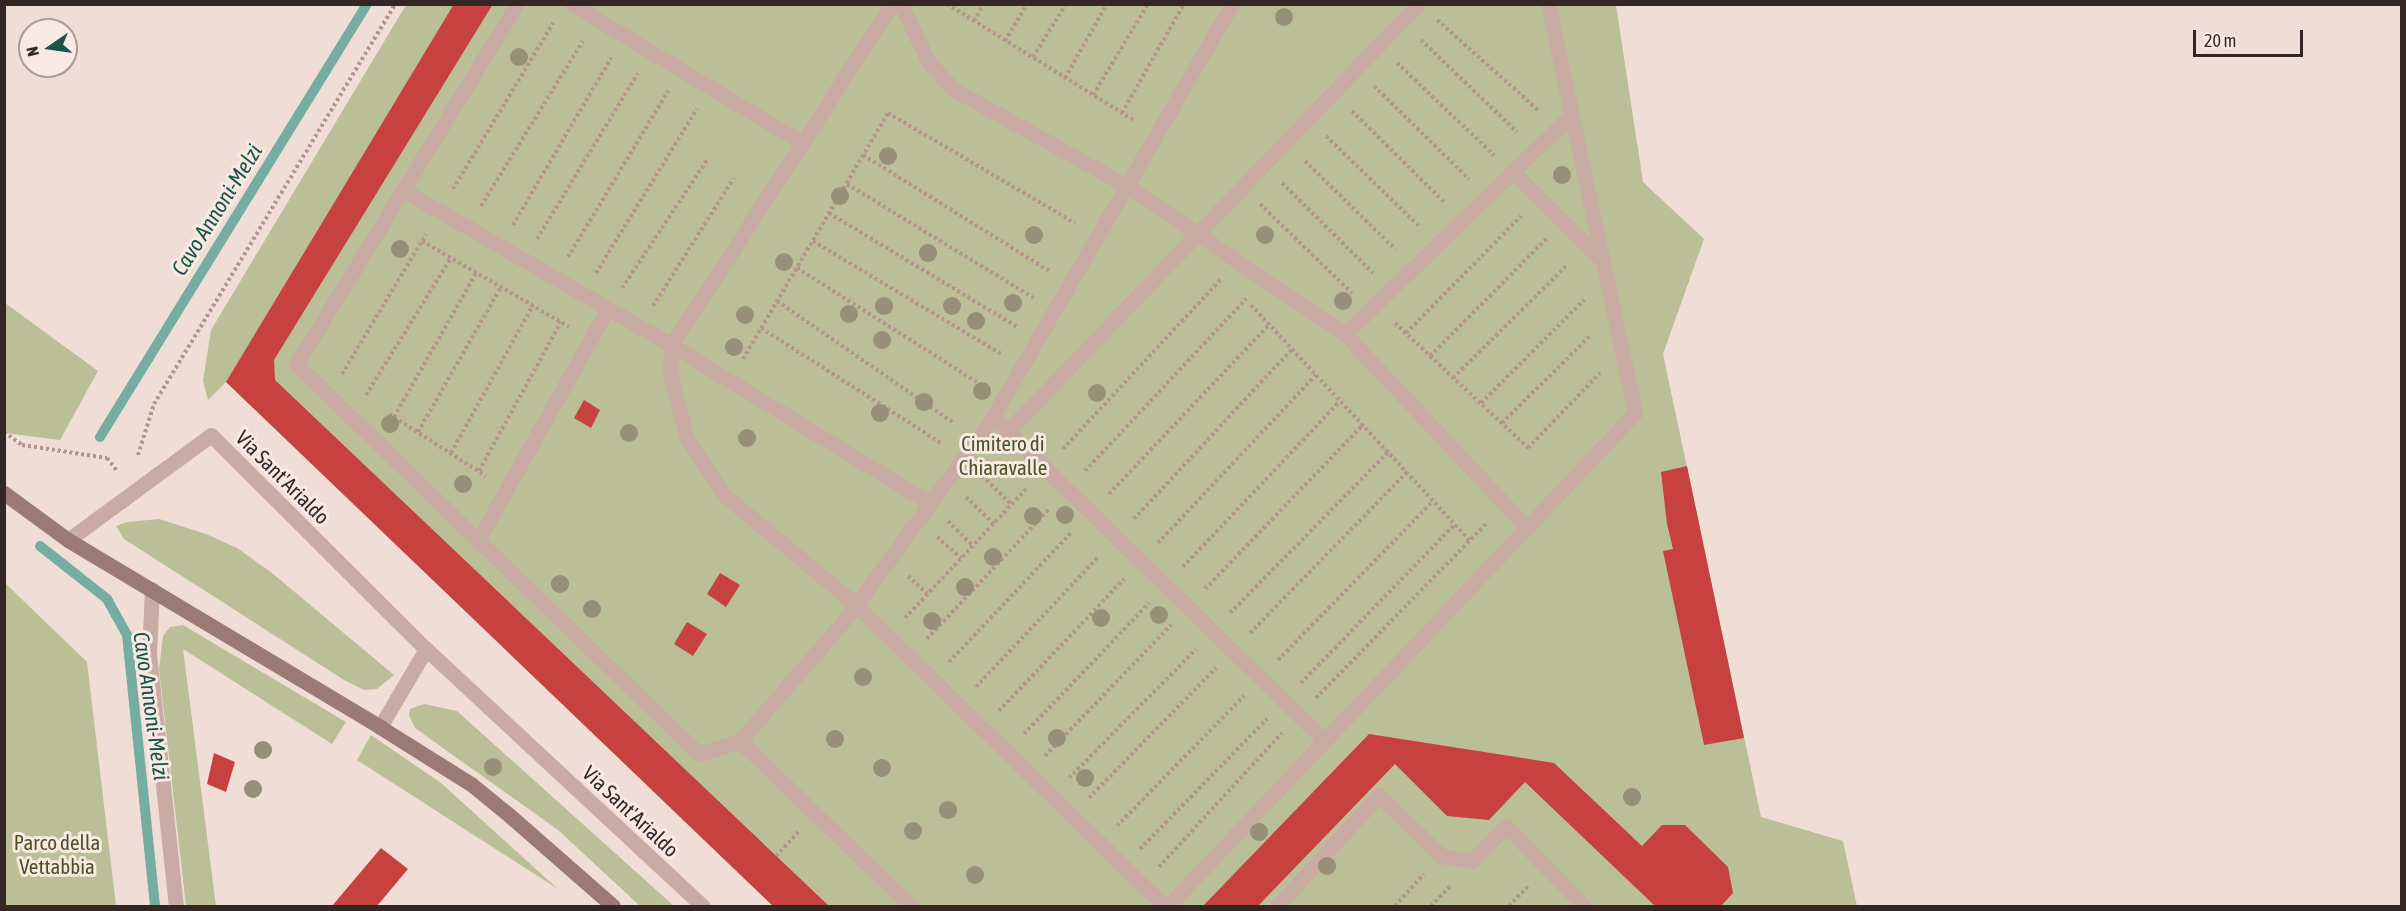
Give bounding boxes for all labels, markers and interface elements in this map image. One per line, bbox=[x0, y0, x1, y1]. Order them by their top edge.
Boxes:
north arrow bbox=[18, 18, 78, 78]
scale bar bbox=[2196, 18, 2306, 56]
text: 20 m bbox=[2204, 30, 2236, 51]
text: N bbox=[23, 45, 42, 58]
water label: Cavo Annoni-Melzi bbox=[166, 140, 268, 280]
street label: Via Sant'Arialdo bbox=[231, 425, 335, 529]
park label: Cimitero di Chiaravalle bbox=[959, 430, 1047, 480]
water label: Cavo Annoni-Melzi bbox=[128, 630, 174, 782]
street label: Via Sant'Arialdo bbox=[578, 760, 684, 862]
park label: Parco della Vettabbia bbox=[14, 829, 100, 879]

